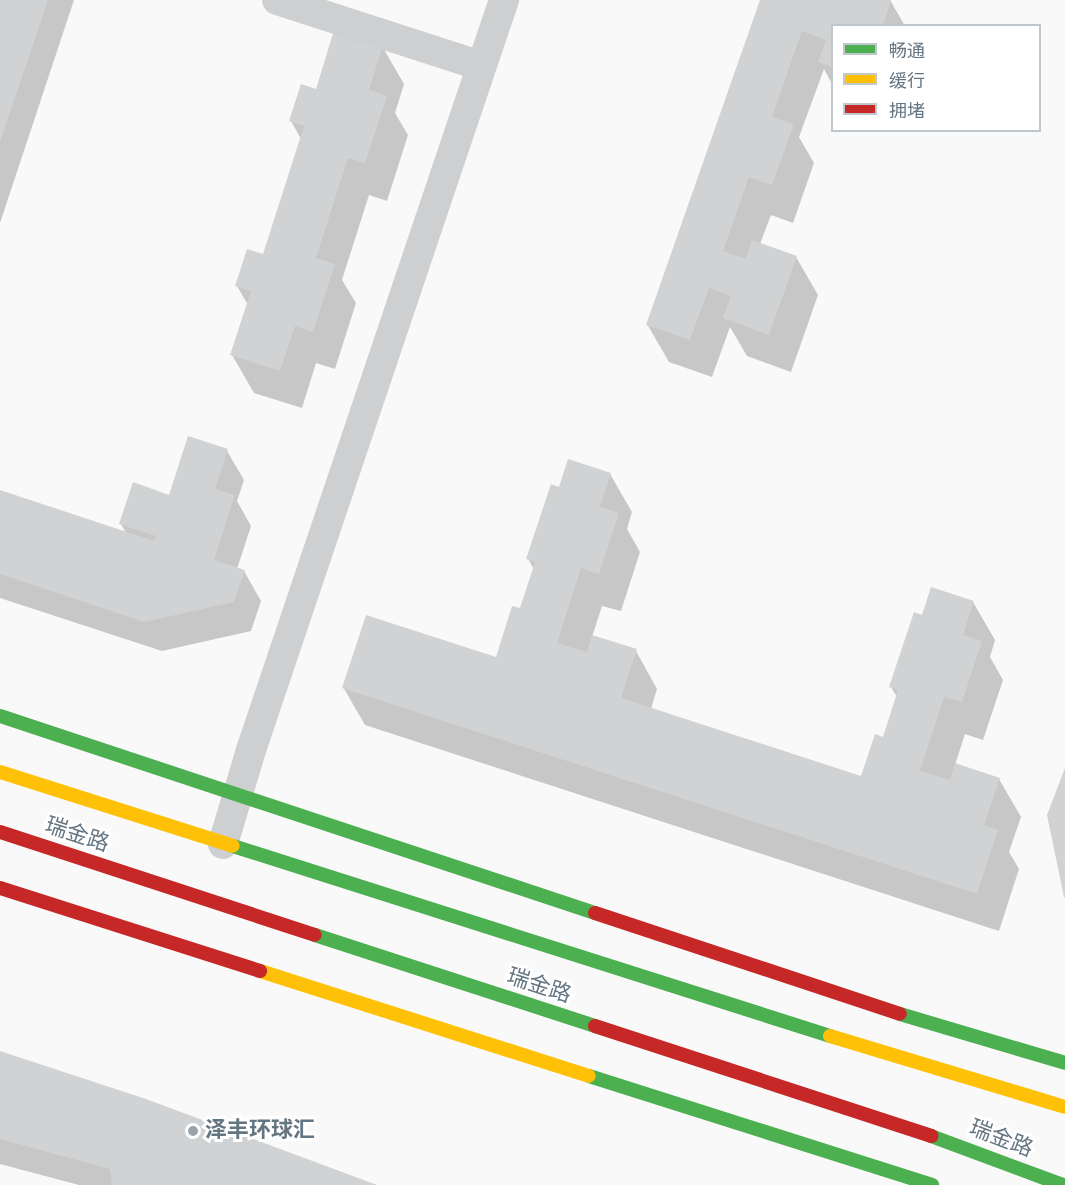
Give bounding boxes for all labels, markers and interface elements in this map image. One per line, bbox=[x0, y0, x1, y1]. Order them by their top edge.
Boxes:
legend bbox=[831, 24, 1041, 132]
text: 畅通 bbox=[889, 40, 925, 62]
text: 缓行 bbox=[889, 70, 925, 92]
text: 拥堵 bbox=[889, 100, 925, 122]
street label: 瑞金路 bbox=[42, 812, 112, 858]
street label: 瑞金路 bbox=[504, 963, 574, 1009]
street label: 瑞金路 bbox=[965, 1115, 1037, 1163]
place label: 泽丰环球汇 bbox=[205, 1118, 315, 1144]
marker: 泽丰环球汇 bbox=[186, 1124, 200, 1138]

